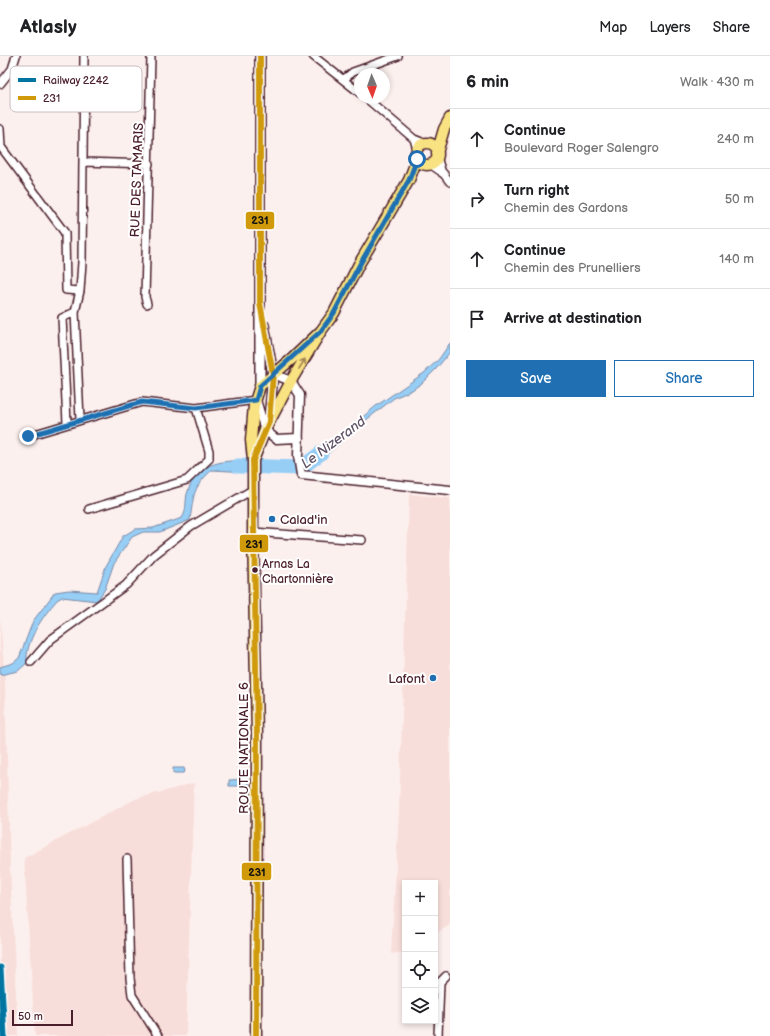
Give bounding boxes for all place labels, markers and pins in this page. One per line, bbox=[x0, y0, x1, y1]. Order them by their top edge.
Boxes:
place label: Calad'in bbox=[280, 512, 328, 528]
marker: Calad'in bbox=[267, 514, 277, 524]
place label: Arnas La Chartonnière bbox=[262, 557, 333, 587]
marker: Arnas La Chartonnière bbox=[250, 565, 260, 575]
place label: Lafont bbox=[388, 671, 425, 687]
marker: Lafont bbox=[428, 673, 438, 683]

